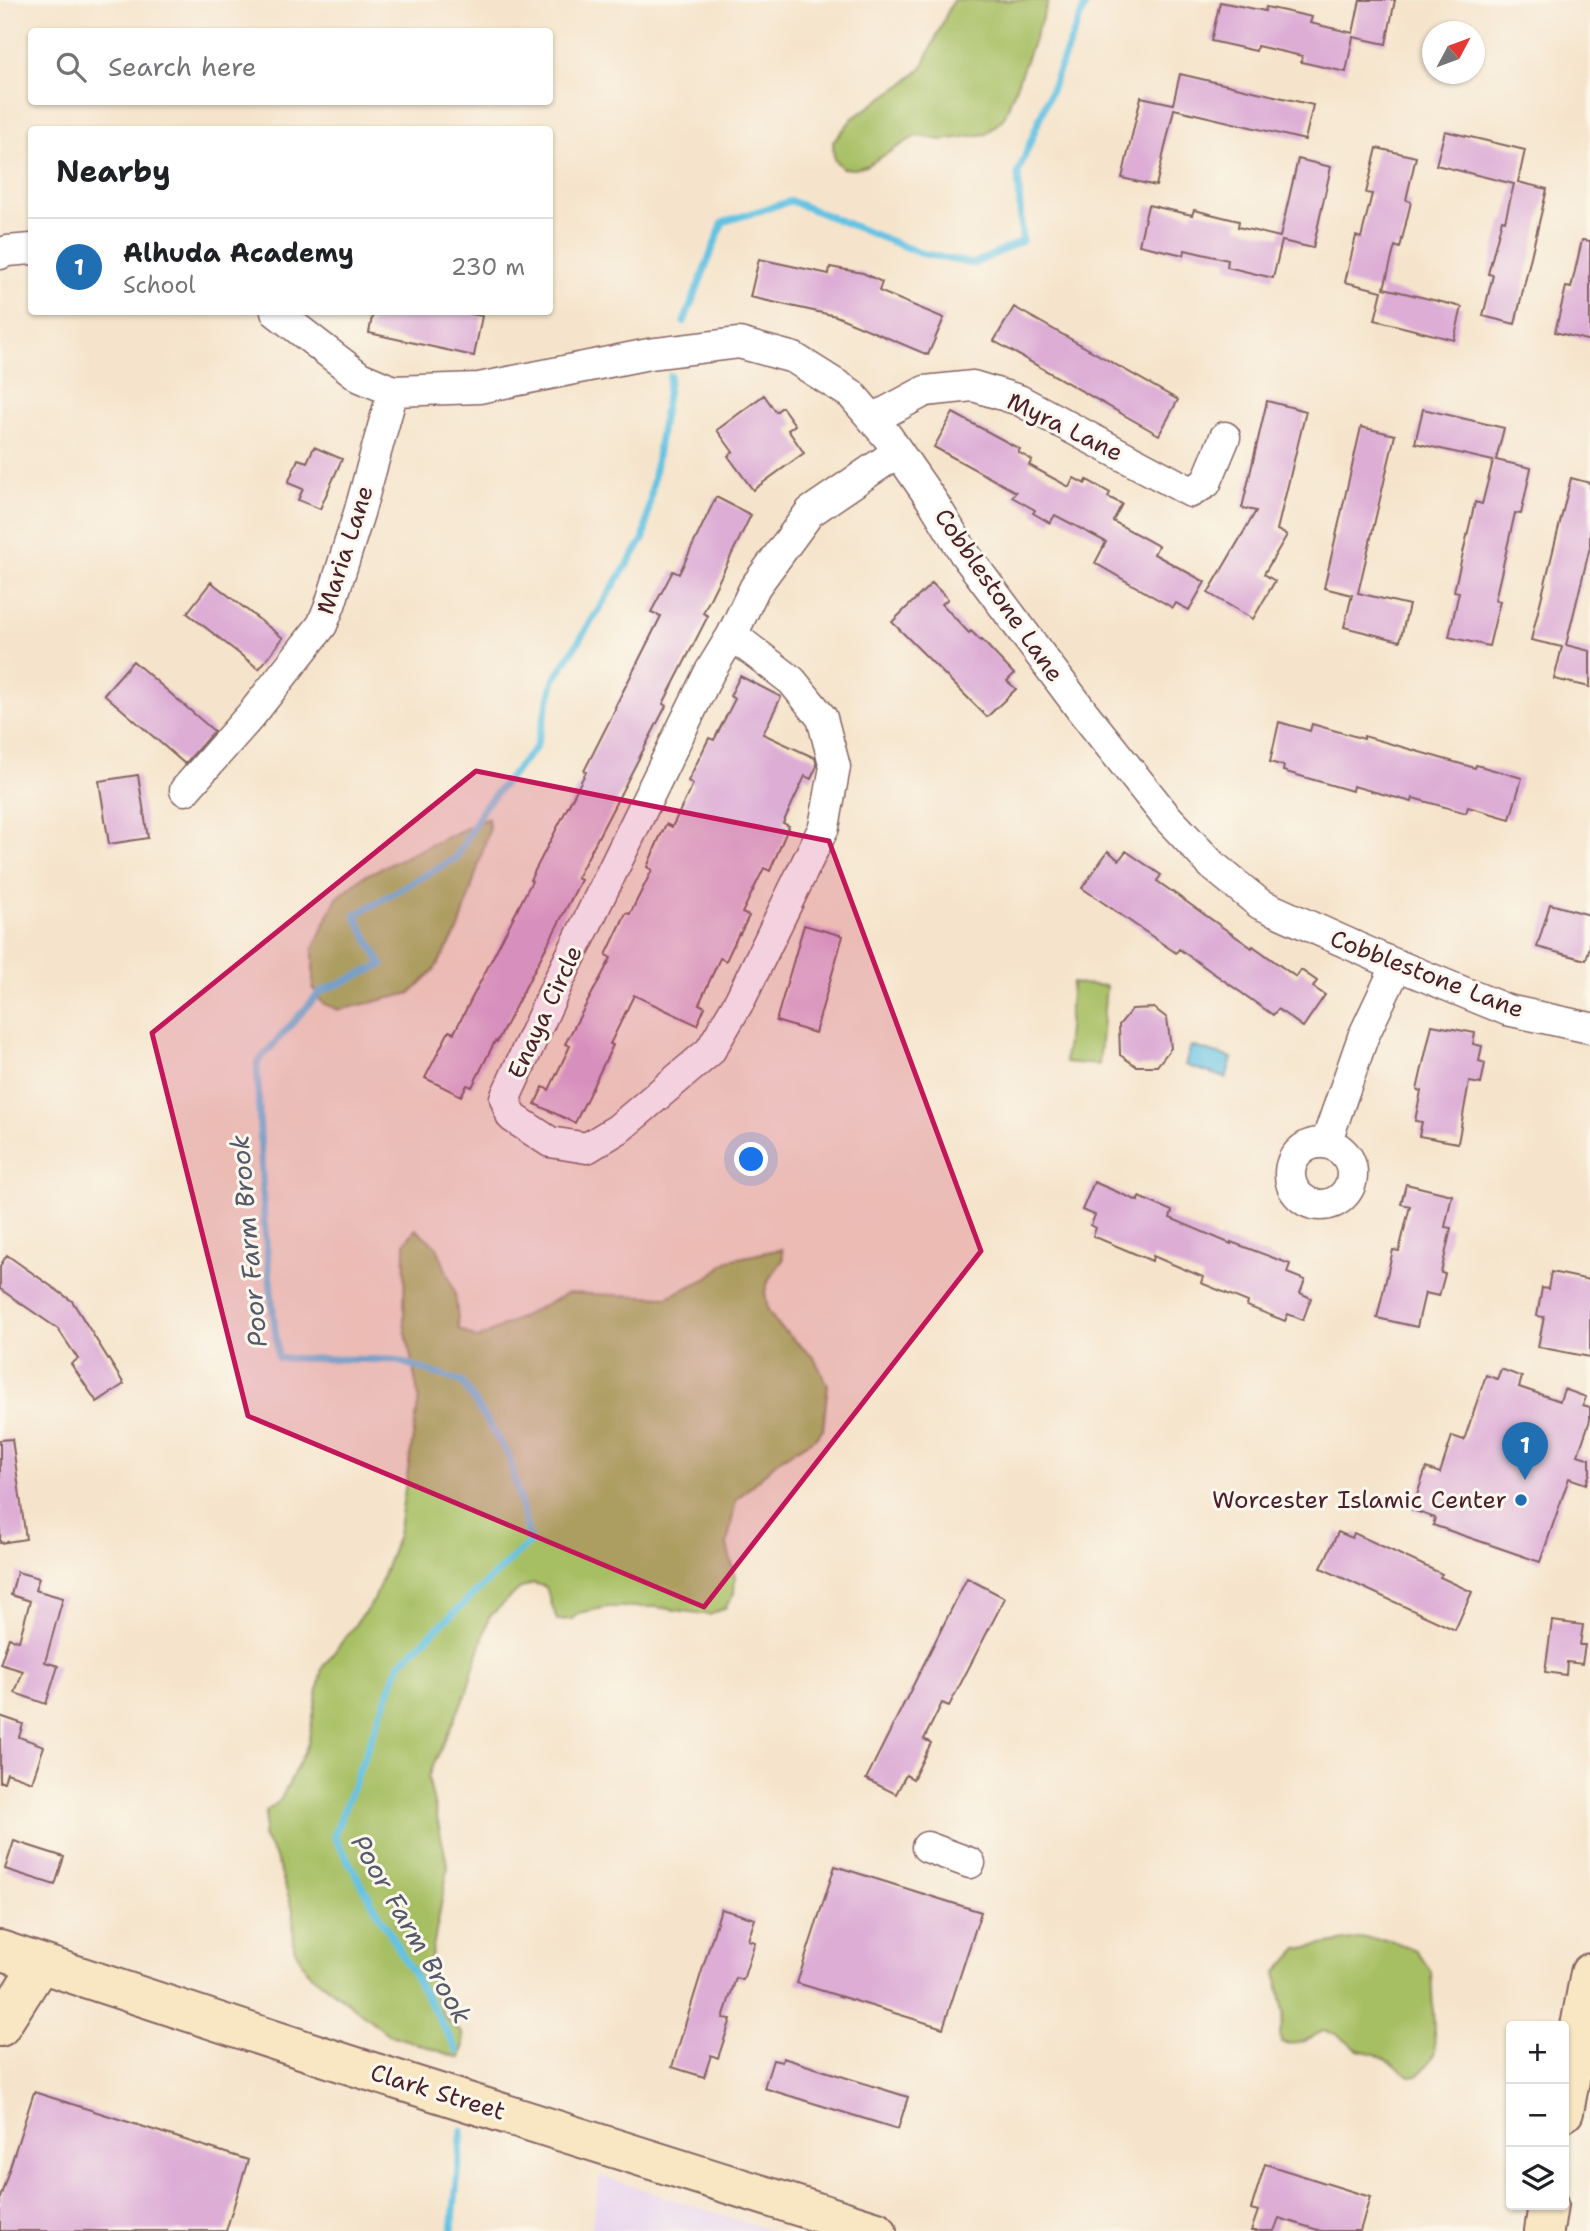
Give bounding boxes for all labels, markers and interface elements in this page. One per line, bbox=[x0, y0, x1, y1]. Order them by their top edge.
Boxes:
north arrow bbox=[1422, 21, 1485, 84]
search box bbox=[28, 28, 553, 105]
icon: search bbox=[52, 48, 90, 86]
text: Search here bbox=[108, 49, 257, 84]
text: Nearby bbox=[56, 151, 171, 192]
text: Alhuda Academy bbox=[123, 235, 354, 270]
text: 1 bbox=[74, 252, 84, 282]
text: 230 m bbox=[451, 252, 525, 282]
text: School bbox=[123, 270, 195, 300]
street label: Myra Lane bbox=[1002, 385, 1128, 469]
street label: Maria Lane bbox=[309, 482, 381, 618]
street label: Cobblestone Lane bbox=[927, 502, 1071, 688]
street label: Cobblestone Lane bbox=[1326, 922, 1528, 1026]
street label: Enaya Circle bbox=[500, 940, 590, 1084]
water label: Poor Farm Brook bbox=[221, 1133, 275, 1349]
your location bbox=[734, 1142, 768, 1176]
pin: 1 bbox=[1502, 1422, 1548, 1480]
place label: Worcester Islamic Center bbox=[1212, 1484, 1507, 1516]
marker: Worcester Islamic Center bbox=[1513, 1492, 1529, 1508]
water label: Poor Farm Brook bbox=[344, 1828, 480, 2030]
map controls bbox=[1506, 2021, 1569, 2210]
button: + bbox=[1506, 2021, 1569, 2084]
street label: Clark Street bbox=[367, 2056, 509, 2128]
button: − bbox=[1506, 2084, 1569, 2147]
button: layers bbox=[1506, 2147, 1569, 2210]

